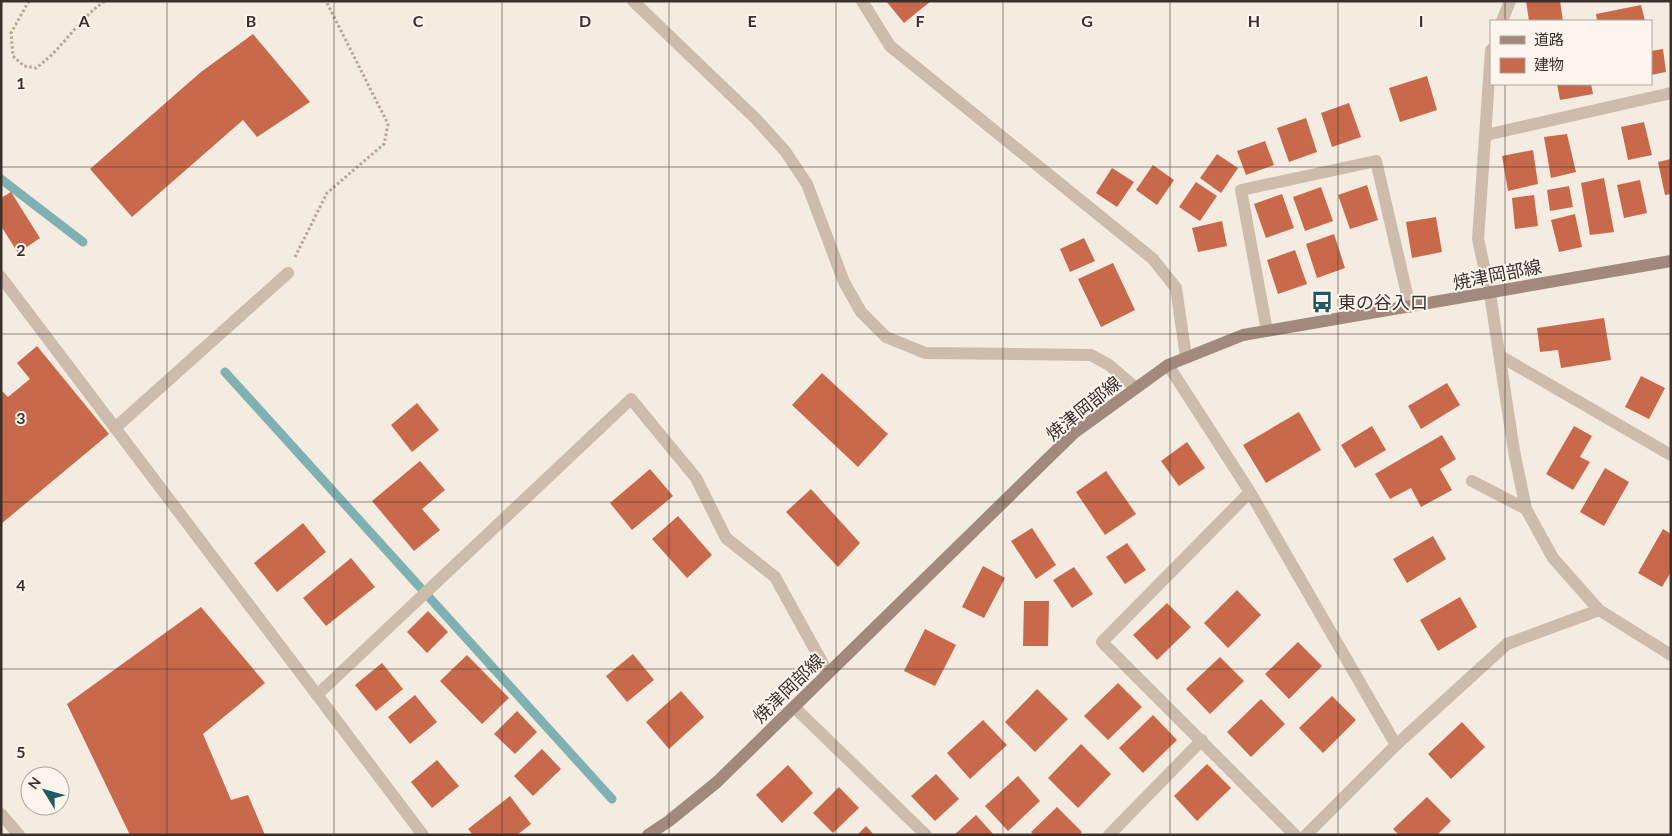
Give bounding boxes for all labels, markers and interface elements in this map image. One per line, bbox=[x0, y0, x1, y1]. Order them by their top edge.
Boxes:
text: A bbox=[77, 11, 90, 30]
text: B bbox=[246, 11, 256, 30]
text: C bbox=[413, 11, 424, 30]
text: D bbox=[579, 11, 591, 30]
text: E bbox=[747, 11, 757, 30]
text: F bbox=[915, 11, 925, 30]
text: G bbox=[1081, 11, 1093, 30]
text: H bbox=[1248, 11, 1260, 30]
text: I bbox=[1419, 11, 1423, 30]
legend bbox=[1490, 20, 1652, 85]
text: 道路 bbox=[1534, 30, 1564, 48]
text: 建物 bbox=[1534, 55, 1564, 73]
text: 1 bbox=[16, 73, 26, 92]
text: 2 bbox=[16, 240, 26, 259]
street label: 焼津岡部線 bbox=[1451, 255, 1543, 293]
bus stop icon: 東の谷入口 bbox=[1309, 289, 1335, 315]
place label: 東の谷入口 bbox=[1338, 291, 1428, 313]
street label: 焼津岡部線 bbox=[1041, 371, 1125, 445]
text: 3 bbox=[16, 408, 26, 427]
text: 4 bbox=[16, 575, 26, 594]
street label: 焼津岡部線 bbox=[748, 649, 828, 727]
text: 5 bbox=[16, 742, 26, 761]
north arrow bbox=[20, 766, 70, 816]
text: N bbox=[24, 773, 44, 792]

